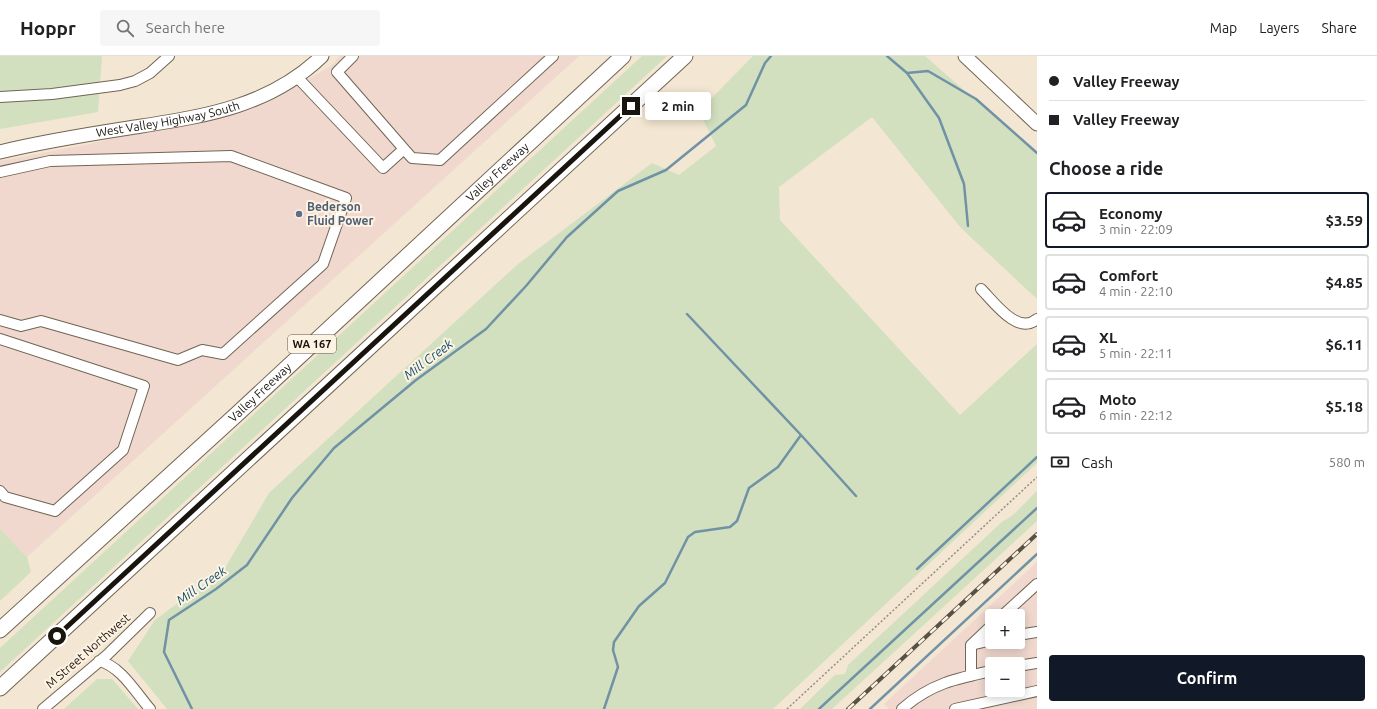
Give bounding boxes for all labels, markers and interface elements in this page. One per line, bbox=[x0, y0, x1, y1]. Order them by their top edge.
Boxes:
search box bbox=[100, 10, 380, 46]
text: Hoppr bbox=[20, 17, 76, 39]
icon: search bbox=[114, 17, 136, 39]
text: Search here bbox=[146, 19, 225, 36]
text: Map bbox=[1210, 20, 1237, 36]
text: Layers bbox=[1259, 20, 1299, 36]
text: Share bbox=[1321, 20, 1357, 36]
text: Valley Freeway bbox=[1073, 73, 1179, 90]
callout: 2 min bbox=[645, 92, 711, 120]
route end bbox=[622, 97, 640, 115]
street label: West Valley Highway South bbox=[95, 98, 241, 139]
text: 2 min bbox=[662, 99, 694, 113]
text: Valley Freeway bbox=[1073, 111, 1179, 128]
street label: Valley Freeway bbox=[463, 140, 531, 204]
text: Choose a ride bbox=[1049, 158, 1163, 178]
place label: Bederson Fluid Power bbox=[307, 200, 373, 227]
icon: car bbox=[1051, 202, 1087, 238]
text: Economy bbox=[1099, 205, 1163, 222]
marker: Bederson Fluid Power bbox=[294, 209, 304, 219]
text: $3.59 bbox=[1325, 212, 1363, 229]
text: 3 min · 22:09 bbox=[1099, 222, 1173, 236]
icon: car bbox=[1051, 264, 1087, 300]
text: Comfort bbox=[1099, 267, 1158, 284]
text: $4.85 bbox=[1325, 274, 1363, 291]
text: 4 min · 22:10 bbox=[1099, 284, 1173, 298]
icon: car bbox=[1051, 326, 1087, 362]
text: XL bbox=[1099, 329, 1117, 346]
road number: WA 167 bbox=[288, 335, 336, 353]
water label: Mill Creek bbox=[401, 336, 455, 382]
text: $6.11 bbox=[1325, 336, 1363, 353]
text: 5 min · 22:11 bbox=[1099, 346, 1173, 360]
street label: Valley Freeway bbox=[226, 360, 294, 424]
icon: car bbox=[1051, 388, 1087, 424]
text: Moto bbox=[1099, 391, 1137, 408]
text: $5.18 bbox=[1325, 398, 1363, 415]
text: 6 min · 22:12 bbox=[1099, 408, 1173, 422]
icon: cash bbox=[1049, 451, 1071, 473]
text: Cash bbox=[1081, 454, 1113, 471]
text: 580 m bbox=[1329, 455, 1365, 469]
water label: Mill Creek bbox=[173, 563, 229, 607]
map controls bbox=[985, 609, 1025, 697]
button: + bbox=[985, 609, 1025, 649]
street label: M Street Northwest bbox=[43, 610, 133, 691]
route start bbox=[48, 627, 66, 645]
button: Confirm bbox=[1049, 655, 1365, 701]
button: − bbox=[985, 657, 1025, 697]

